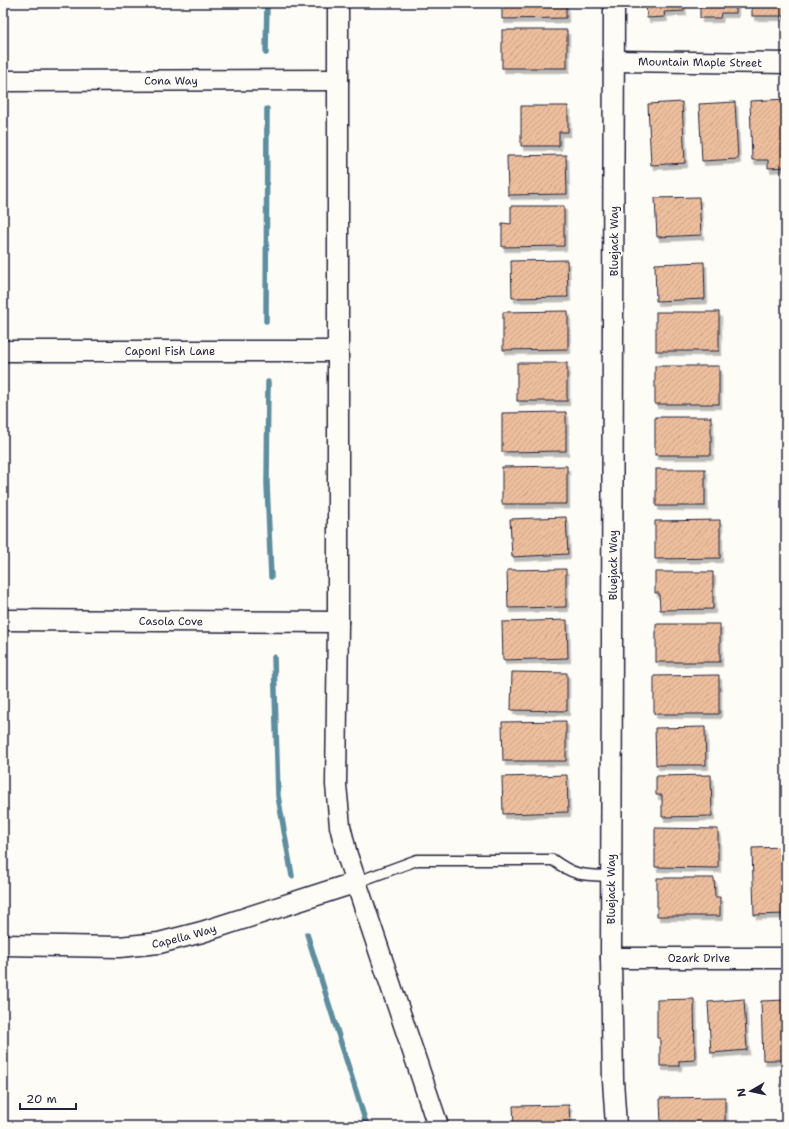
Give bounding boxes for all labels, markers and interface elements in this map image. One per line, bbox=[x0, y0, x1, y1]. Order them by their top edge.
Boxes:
street label: Mountain Maple Street bbox=[638, 54, 762, 71]
street label: Cona Way bbox=[144, 73, 198, 89]
street label: Bluejack Way bbox=[607, 206, 622, 276]
street label: Caponi Fish Lane bbox=[125, 344, 215, 359]
street label: Bluejack Way bbox=[606, 530, 621, 600]
street label: Casola Cove bbox=[139, 614, 203, 629]
street label: Bluejack Way bbox=[604, 854, 619, 924]
street label: Capella Way bbox=[151, 921, 218, 952]
street label: Ozark Drive bbox=[668, 951, 730, 966]
north arrow bbox=[731, 1071, 771, 1111]
scale bar bbox=[20, 1085, 76, 1111]
text: N bbox=[733, 1087, 750, 1098]
text: 20 m bbox=[26, 1091, 57, 1107]

